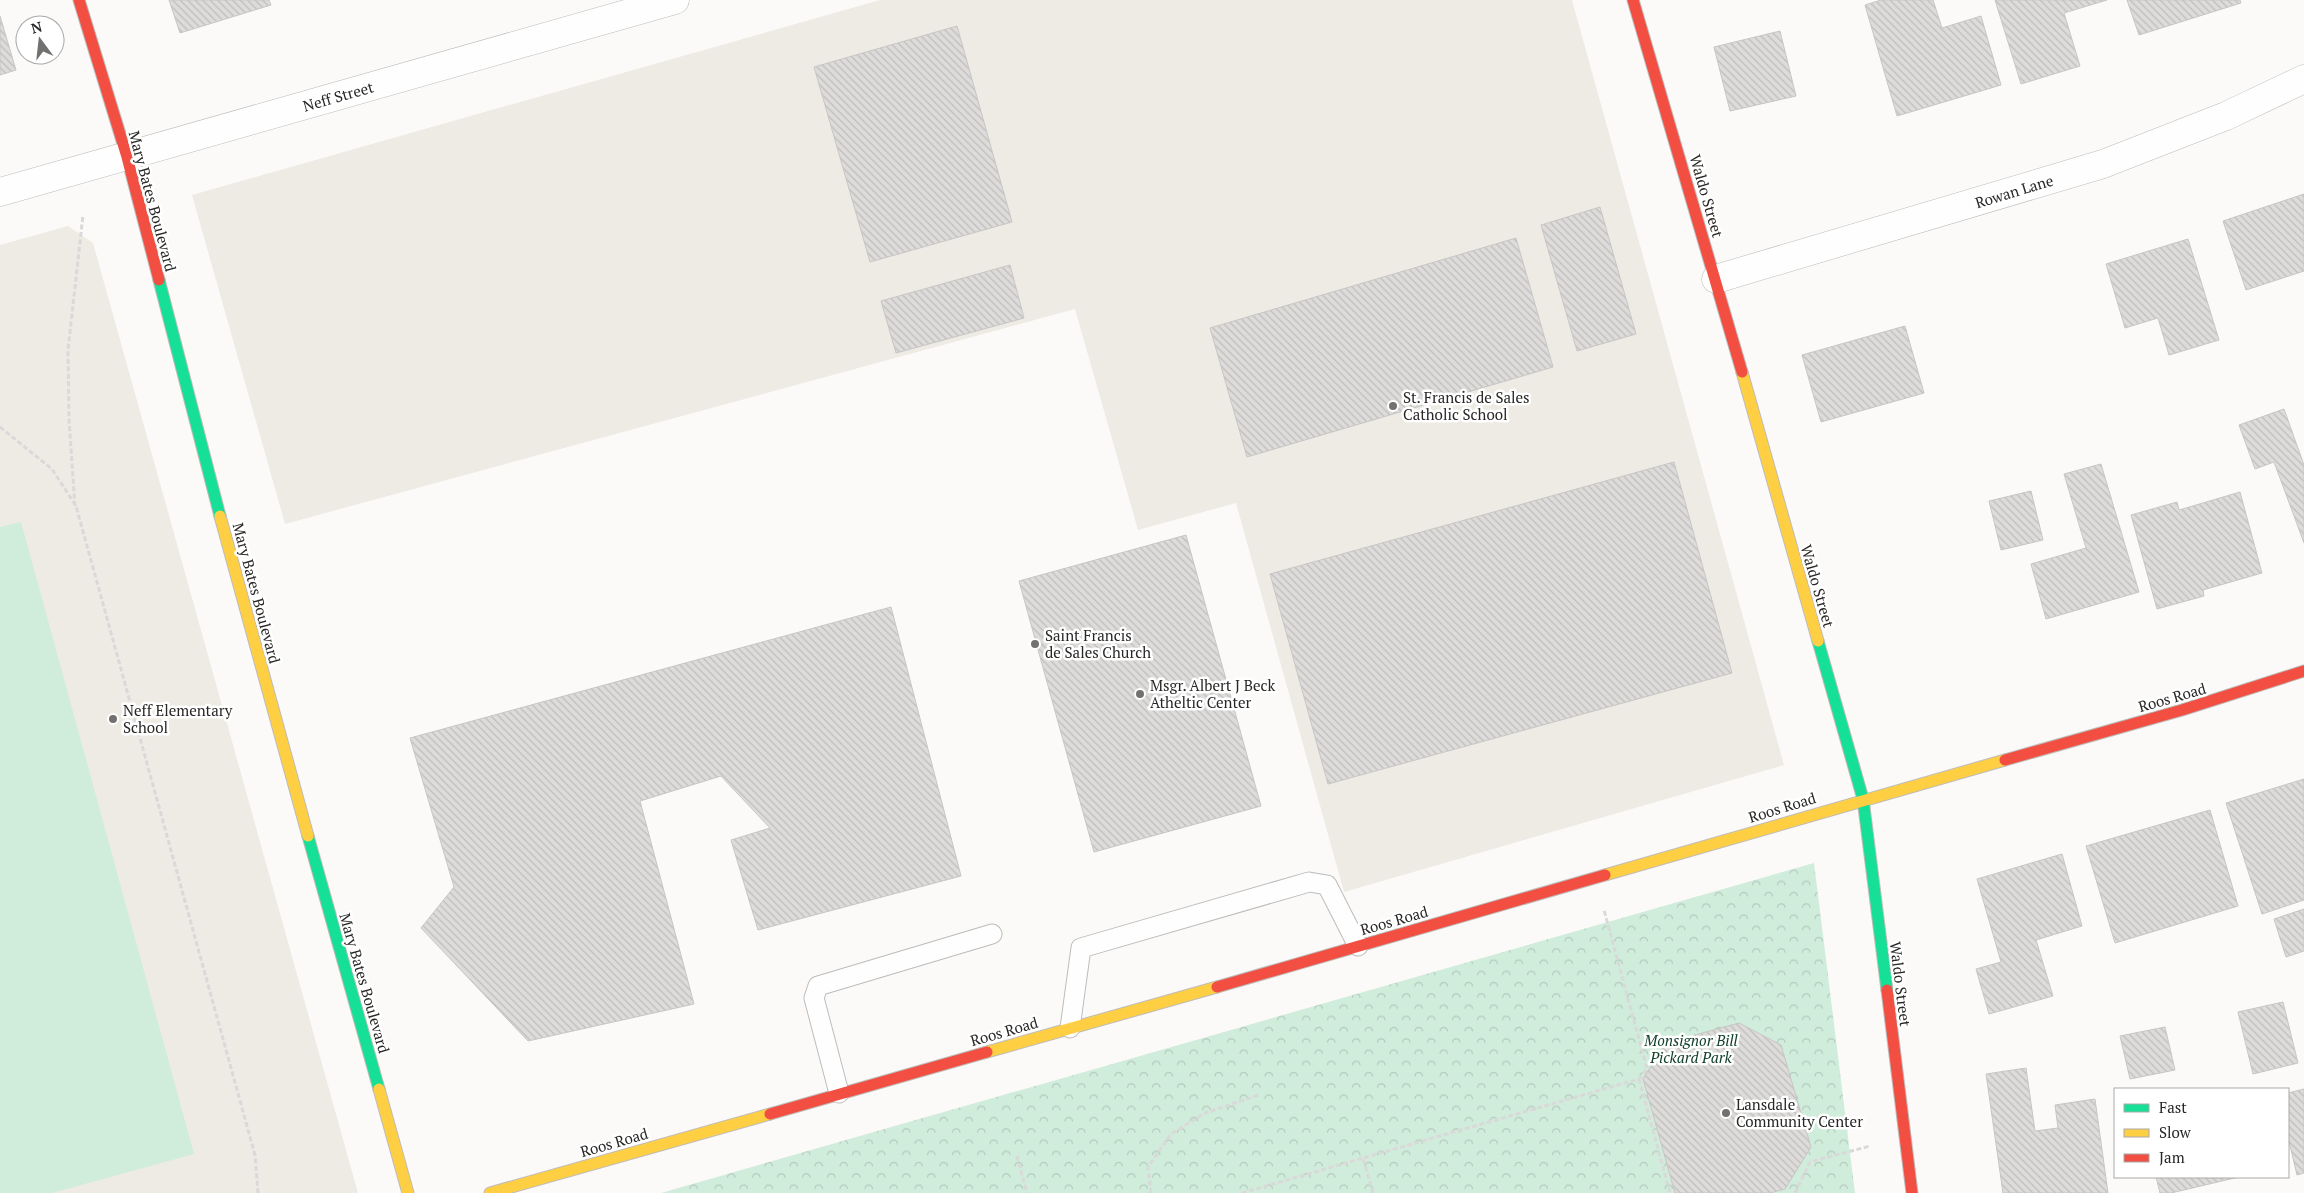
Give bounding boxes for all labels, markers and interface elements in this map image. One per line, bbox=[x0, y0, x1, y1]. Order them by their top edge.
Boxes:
north arrow bbox=[15, 15, 65, 65]
text: N bbox=[29, 16, 44, 38]
street label: Neff Street bbox=[300, 76, 376, 116]
street label: Mary Bates Boulevard bbox=[125, 128, 181, 274]
street label: Waldo Street bbox=[1686, 152, 1729, 240]
street label: Rowan Lane bbox=[1972, 170, 2056, 212]
place label: St. Francis de Sales Catholic School bbox=[1403, 387, 1530, 424]
marker: St. Francis de Sales Catholic School bbox=[1387, 400, 1399, 412]
street label: Mary Bates Boulevard bbox=[229, 520, 285, 666]
street label: Waldo Street bbox=[1797, 542, 1840, 630]
place label: Saint Francis de Sales Church bbox=[1045, 625, 1151, 662]
marker: Saint Francis de Sales Church bbox=[1029, 638, 1041, 650]
place label: Msgr. Albert J Beck Atheltic Center bbox=[1150, 675, 1275, 712]
street label: Roos Road bbox=[2136, 678, 2208, 716]
marker: Msgr. Albert J Beck Atheltic Center bbox=[1134, 688, 1146, 700]
place label: Neff Elementary School bbox=[123, 700, 233, 737]
marker: Neff Elementary School bbox=[107, 713, 119, 725]
street label: Roos Road bbox=[1746, 787, 1818, 827]
street label: Roos Road bbox=[1358, 901, 1430, 939]
street label: Mary Bates Boulevard bbox=[335, 911, 395, 1055]
street label: Waldo Street bbox=[1886, 940, 1916, 1028]
street label: Roos Road bbox=[968, 1012, 1040, 1050]
park label: Monsignor Bill Pickard Park bbox=[1643, 1030, 1739, 1067]
legend bbox=[2114, 1088, 2289, 1178]
place label: Lansdale Community Center bbox=[1736, 1094, 1863, 1131]
text: Fast bbox=[2159, 1097, 2187, 1117]
marker: Lansdale Community Center bbox=[1720, 1107, 1732, 1119]
text: Slow bbox=[2159, 1122, 2192, 1142]
street label: Roos Road bbox=[578, 1123, 650, 1161]
text: Jam bbox=[2159, 1147, 2185, 1167]

